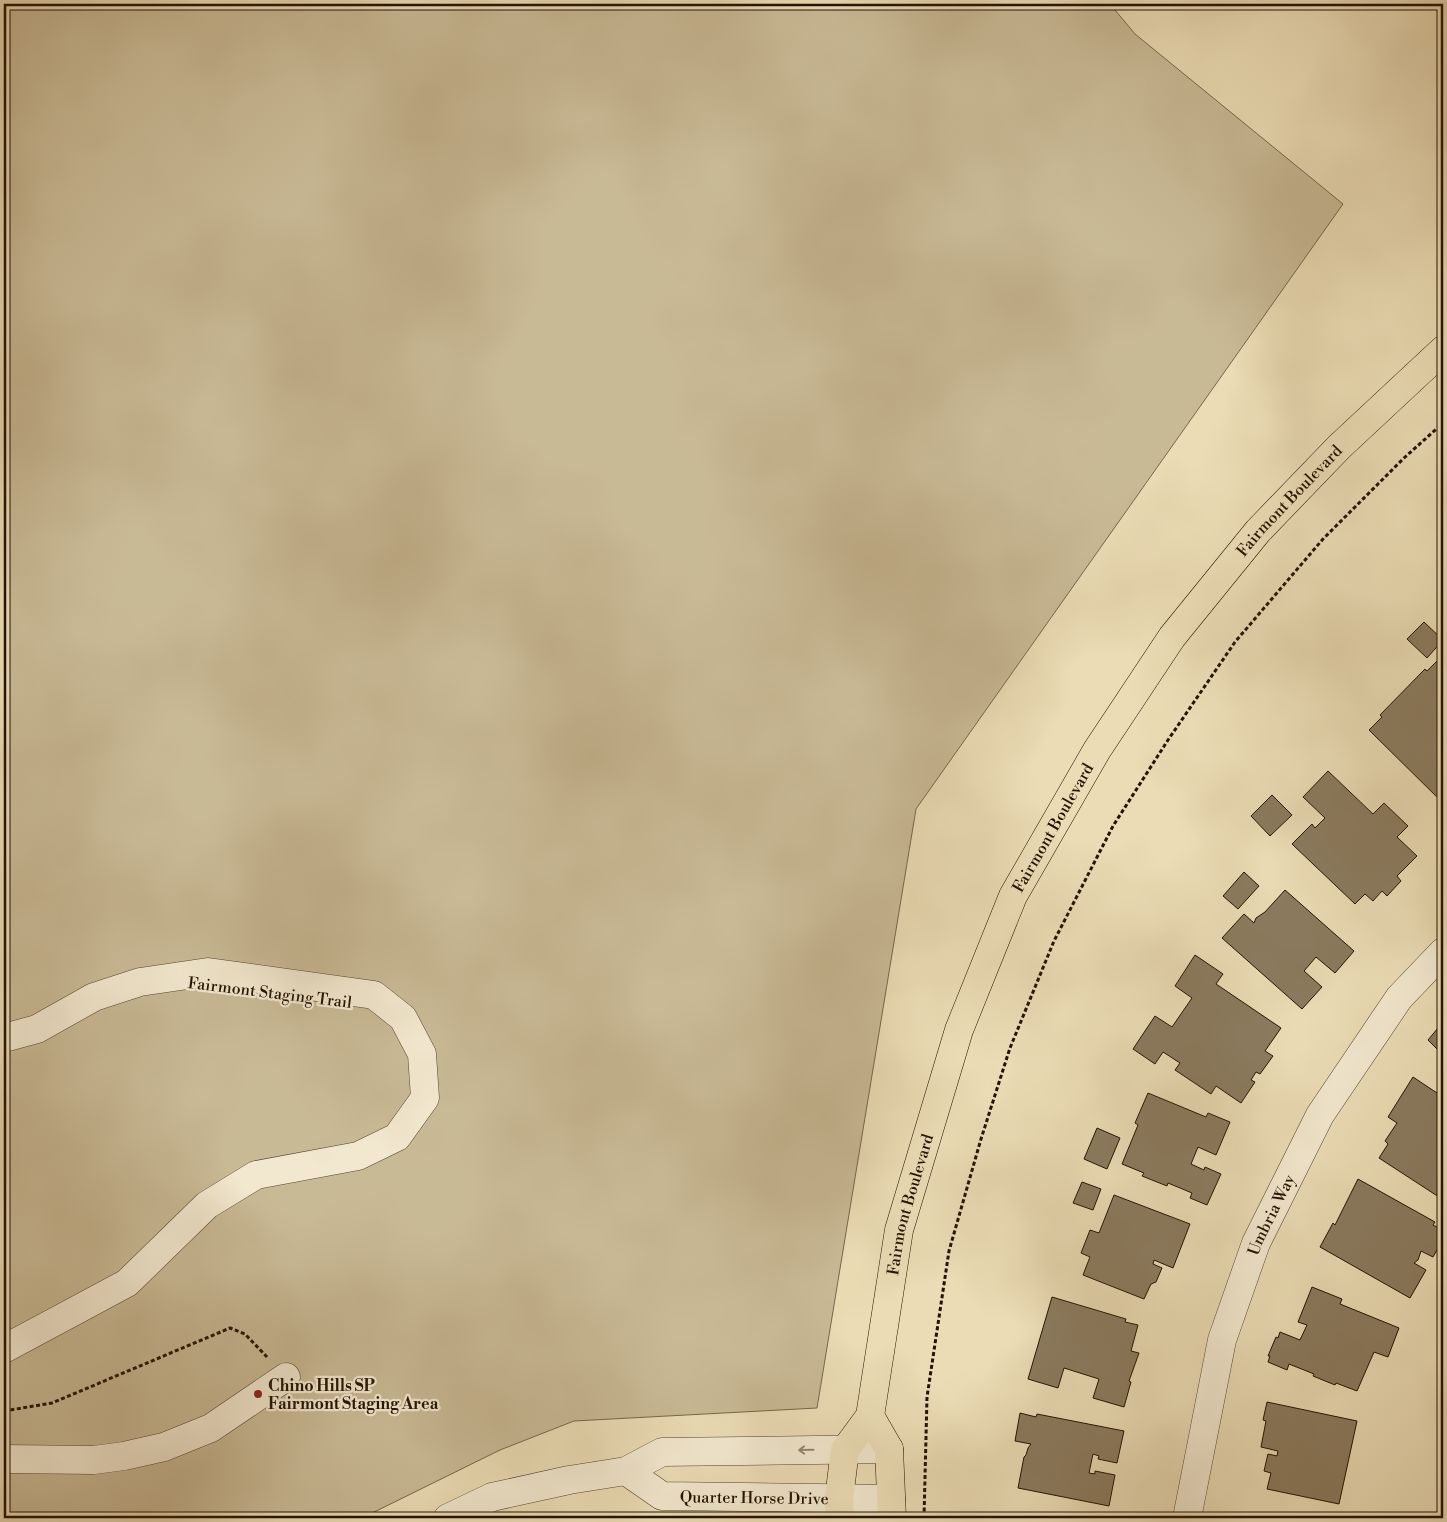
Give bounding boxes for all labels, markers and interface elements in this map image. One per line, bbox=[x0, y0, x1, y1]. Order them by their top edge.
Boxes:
street label: Fairmont Boulevard bbox=[1232, 441, 1347, 561]
street label: Fairmont Boulevard bbox=[1008, 760, 1098, 896]
street label: Fairmont Staging Trail bbox=[187, 973, 353, 1013]
street label: Fairmont Boulevard bbox=[883, 1132, 938, 1277]
street label: Umbria Way bbox=[1244, 1171, 1300, 1258]
place label: Chino Hills SP Fairmont Staging Area bbox=[268, 1376, 439, 1414]
marker: Chino Hills SP Fairmont Staging Area bbox=[252, 1388, 264, 1400]
one-way arrow bbox=[798, 1445, 814, 1455]
street label: Quarter Horse Drive bbox=[680, 1487, 829, 1509]

